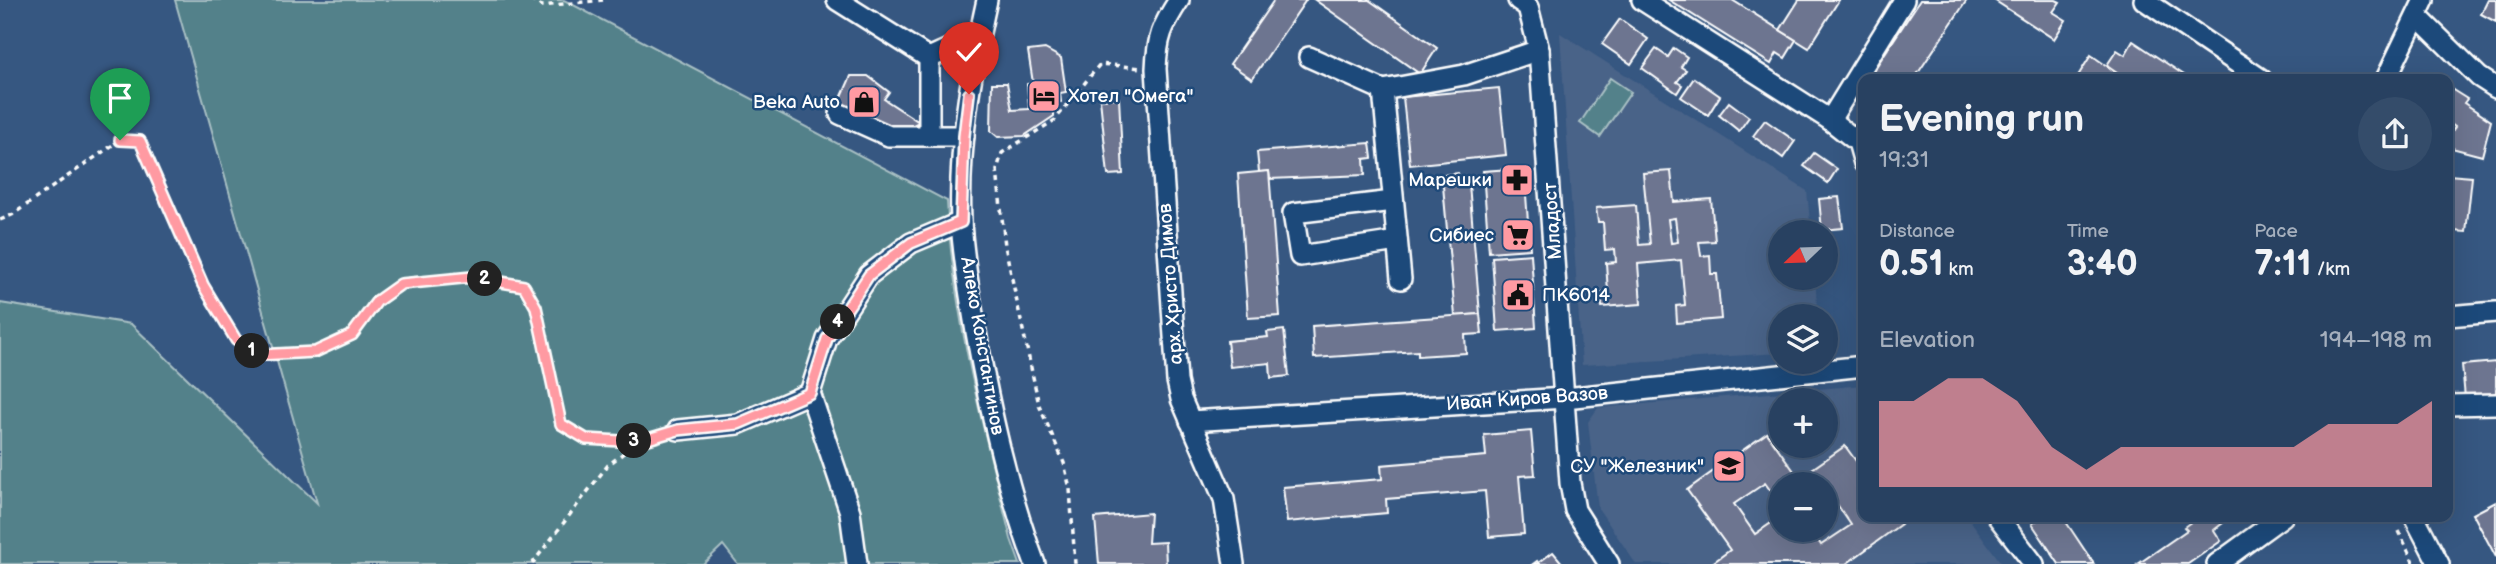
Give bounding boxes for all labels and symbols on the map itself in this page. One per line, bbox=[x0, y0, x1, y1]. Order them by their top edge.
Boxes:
pin bbox=[939, 22, 999, 94]
pin bbox=[90, 68, 150, 140]
hotel icon: Хотел "Омега" bbox=[1025, 77, 1063, 115]
shop icon: Beka Auto bbox=[845, 83, 883, 121]
place label: Хотел "Омега" bbox=[1068, 85, 1194, 108]
place label: Beka Auto bbox=[753, 91, 840, 114]
pharmacy icon: Марешки bbox=[1498, 161, 1536, 199]
place label: Марешки bbox=[1408, 169, 1492, 192]
street label: Младост bbox=[1539, 181, 1567, 260]
street label: арх. Христо Димов bbox=[1154, 203, 1188, 365]
supermarket icon: Сибиес bbox=[1499, 216, 1537, 254]
north arrow bbox=[1768, 220, 1838, 290]
place label: Сибиес bbox=[1430, 224, 1495, 247]
street label: Алеко Константинов bbox=[955, 254, 1009, 437]
pin: 2 bbox=[468, 262, 503, 296]
public building icon: ПК6014 bbox=[1499, 276, 1537, 314]
place label: ПК6014 bbox=[1542, 284, 1611, 307]
pin: 4 bbox=[820, 304, 856, 340]
pin: 1 bbox=[234, 334, 270, 368]
street label: Иван Киров Вазов bbox=[1445, 382, 1609, 416]
pin: 3 bbox=[616, 424, 652, 458]
school or university icon: СУ "Железник" bbox=[1710, 447, 1748, 485]
place label: СУ "Железник" bbox=[1570, 455, 1704, 478]

